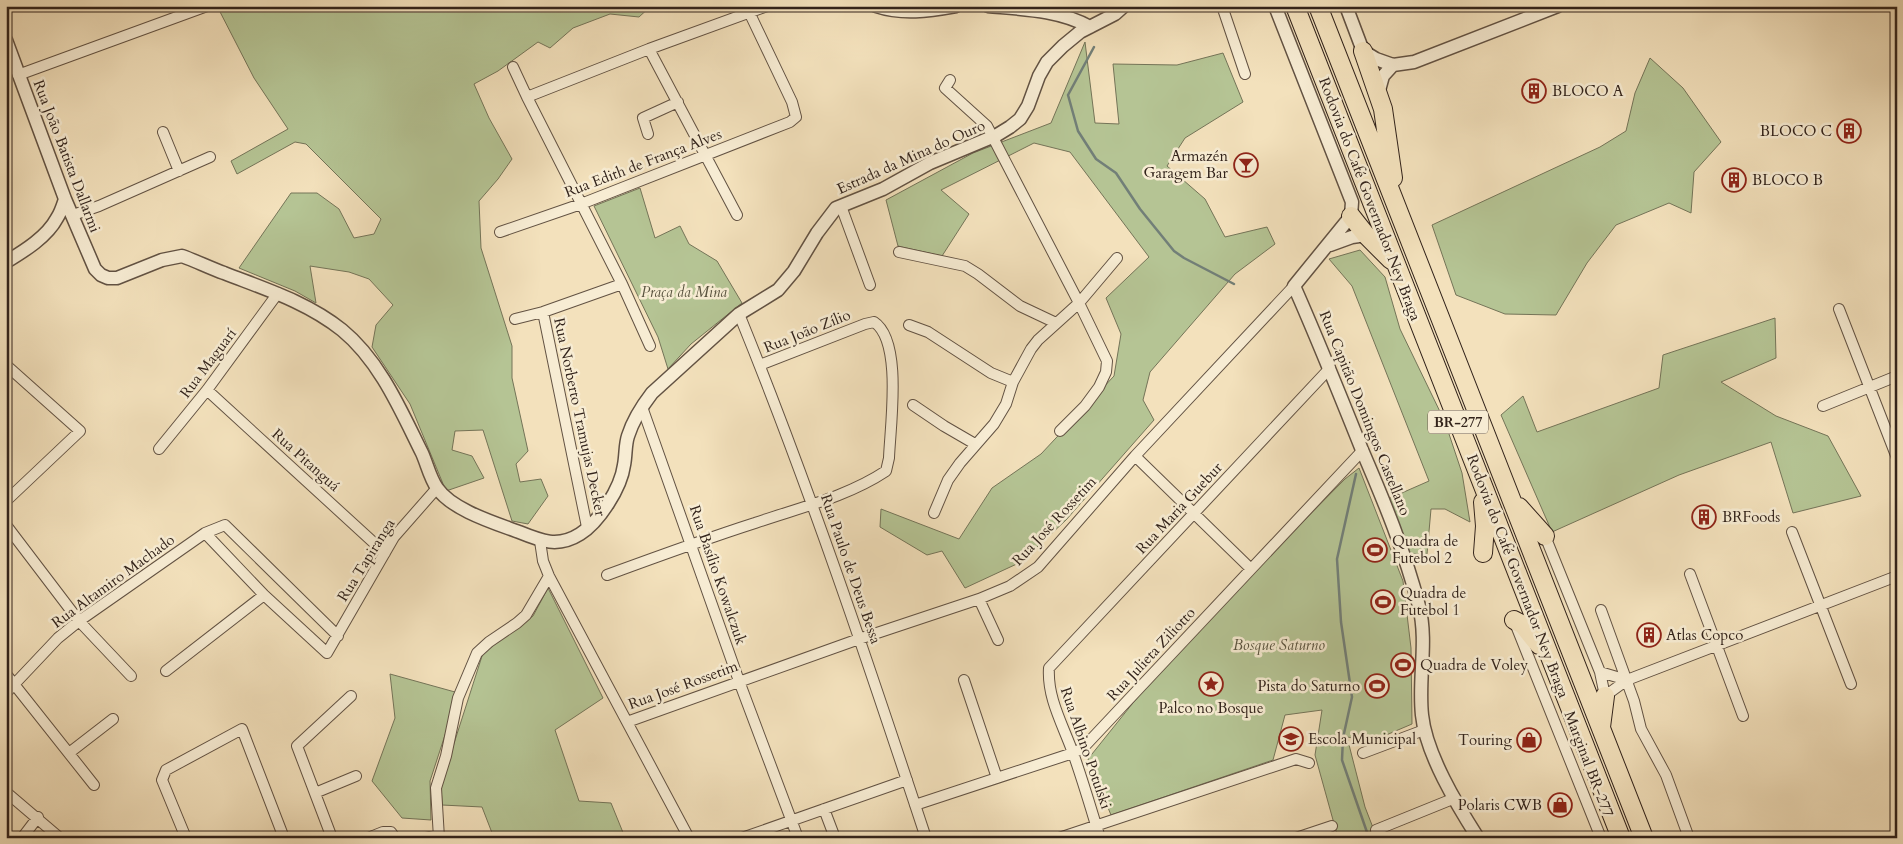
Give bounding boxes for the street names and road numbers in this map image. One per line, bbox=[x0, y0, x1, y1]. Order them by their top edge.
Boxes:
street label: Rodovia do Café Governador Ney Braga bbox=[1314, 74, 1426, 324]
street label: Rua João Batista Dallarmi bbox=[29, 77, 105, 235]
street label: Estrada da Mina do Ouro bbox=[834, 115, 988, 199]
street label: Rua Edith de França Alves bbox=[562, 124, 724, 202]
street label: Rua João Zílio bbox=[761, 304, 853, 358]
street label: Rua Capitão Domingos Castellano bbox=[1315, 308, 1415, 518]
street label: Rua Norberto Tramujas Decker bbox=[549, 316, 611, 519]
street label: Rua Maguarí bbox=[175, 324, 241, 402]
road number: BR-277 bbox=[1428, 411, 1488, 434]
street label: Rua Pitanguá bbox=[268, 424, 345, 496]
street label: Rodovia do Café Governador Ney Braga bbox=[1462, 451, 1574, 701]
street label: Rua Maria Guebur bbox=[1131, 457, 1227, 558]
street label: Rua José Rossetim bbox=[1007, 472, 1101, 570]
street label: Rua Paulo de Deus Bessa bbox=[816, 491, 886, 647]
street label: Rua Basílio Kowalczuk bbox=[685, 502, 751, 648]
street label: Rua Tapiranga bbox=[333, 514, 400, 605]
street label: Rua Altamiro Machado bbox=[47, 530, 179, 632]
street label: Rua Julieta Ziliotto bbox=[1102, 603, 1200, 705]
street label: Rua José Rossetim bbox=[625, 656, 741, 714]
street label: Rua Albino Potulski bbox=[1056, 684, 1116, 812]
street label: Marginal BR-277 bbox=[1560, 708, 1618, 820]

